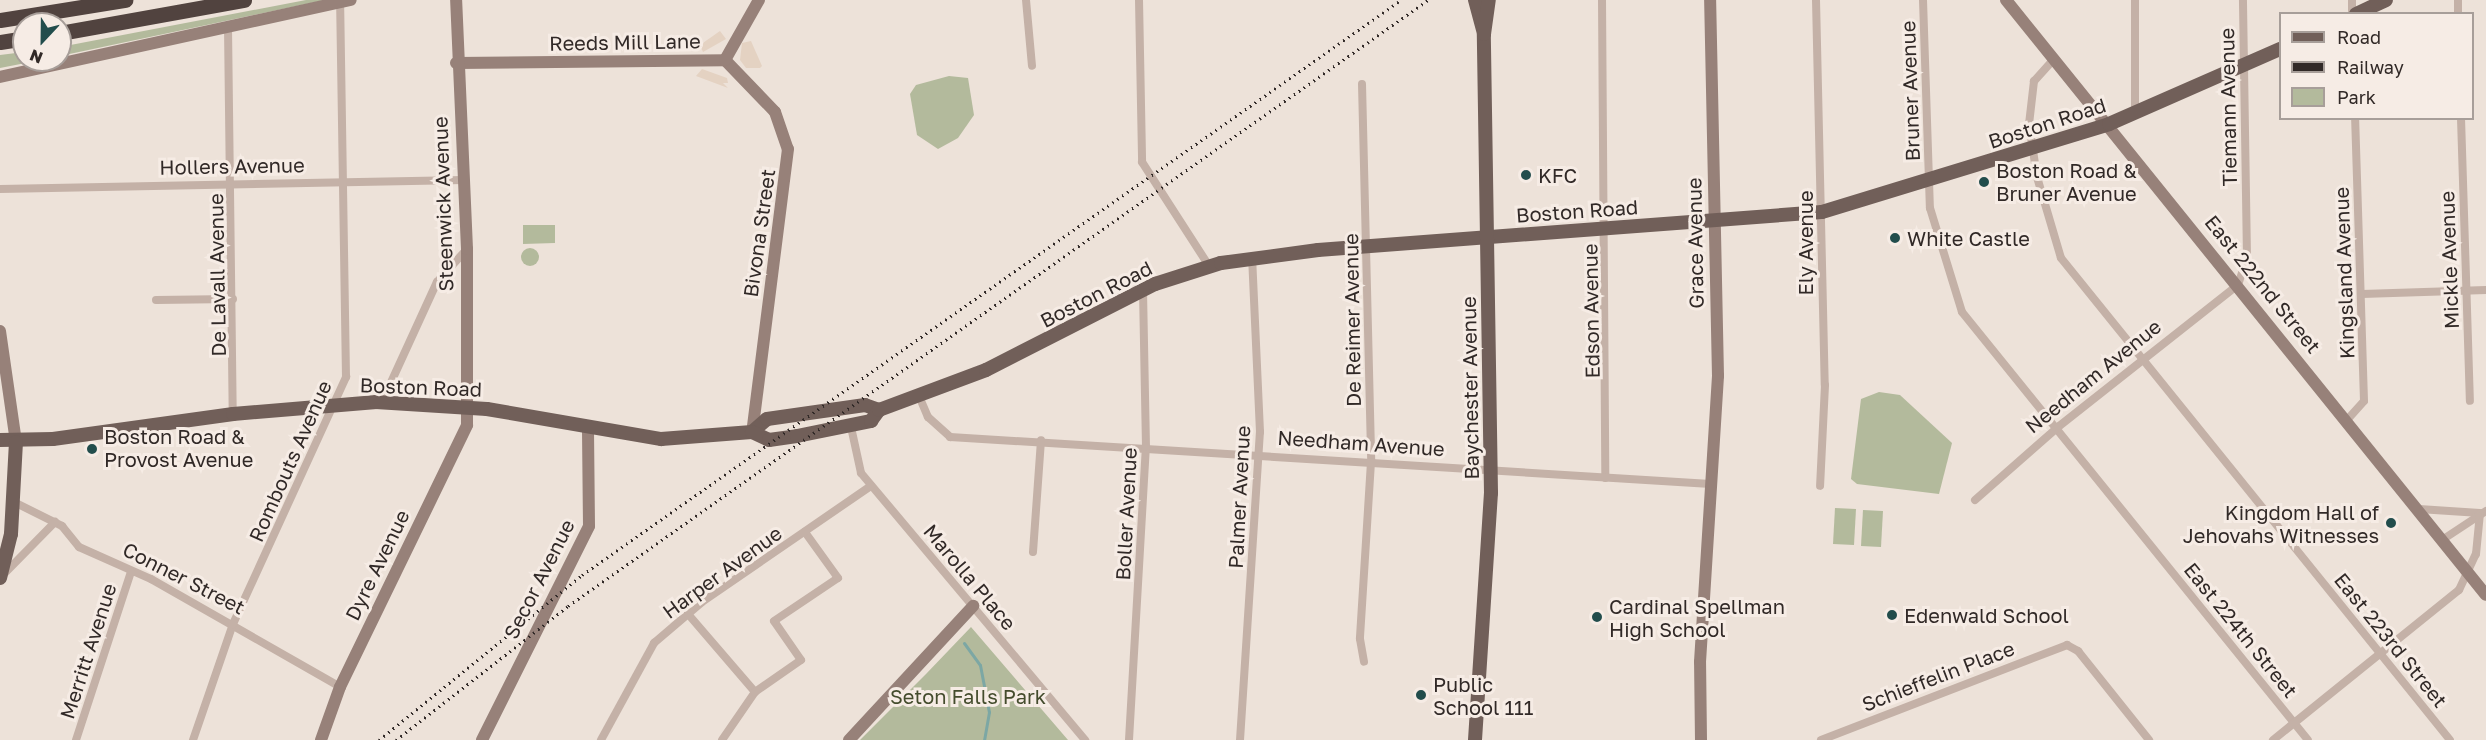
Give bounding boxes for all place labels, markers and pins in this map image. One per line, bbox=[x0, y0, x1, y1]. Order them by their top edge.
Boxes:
place label: Boston Road & Bruner Avenue bbox=[1996, 158, 2137, 205]
place label: KFC bbox=[1538, 163, 1577, 187]
marker: KFC bbox=[1519, 168, 1533, 182]
marker: Boston Road & Bruner Avenue bbox=[1977, 175, 1991, 189]
place label: White Castle bbox=[1907, 226, 2030, 250]
marker: White Castle bbox=[1888, 231, 1902, 245]
place label: Boston Road & Provost Avenue bbox=[104, 425, 253, 472]
marker: Boston Road & Provost Avenue bbox=[85, 442, 99, 456]
place label: Kingdom Hall of Jehovahs Witnesses bbox=[2183, 500, 2379, 547]
marker: Kingdom Hall of Jehovahs Witnesses bbox=[2384, 516, 2398, 530]
place label: Cardinal Spellman High School bbox=[1609, 594, 1785, 641]
place label: Edenwald School bbox=[1904, 603, 2069, 627]
marker: Edenwald School bbox=[1885, 608, 1899, 622]
marker: Cardinal Spellman High School bbox=[1590, 610, 1604, 624]
place label: Public School 111 bbox=[1433, 672, 1533, 719]
marker: Public School 111 bbox=[1414, 688, 1428, 702]

